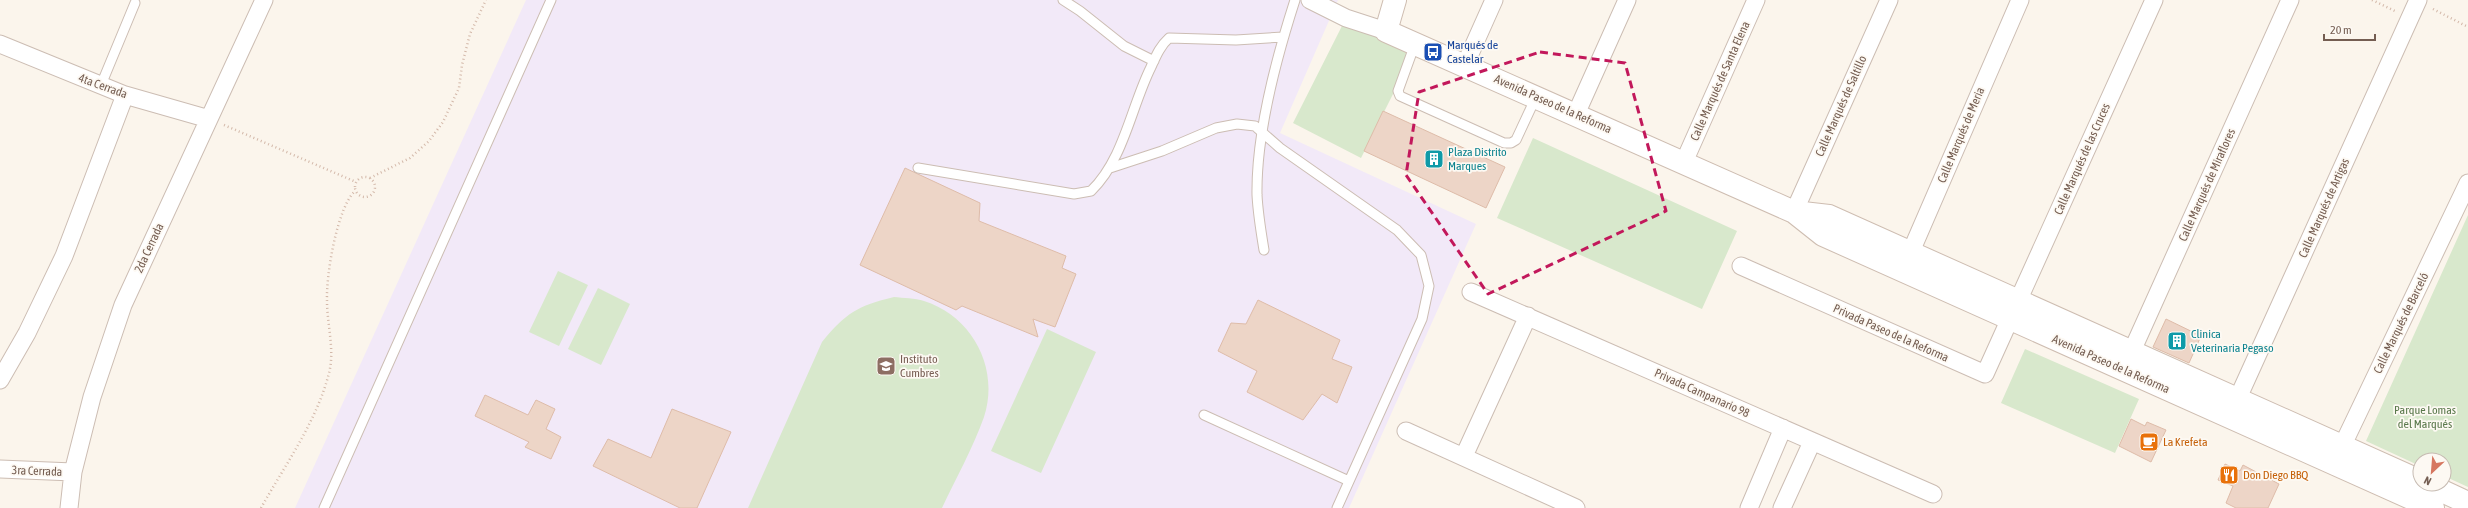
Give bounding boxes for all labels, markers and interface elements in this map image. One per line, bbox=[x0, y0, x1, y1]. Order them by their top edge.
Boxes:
scale bar bbox=[2324, 16, 2375, 42]
street label: Calle Marqués de Santa Elena bbox=[1687, 19, 1753, 143]
text: 20 m bbox=[2330, 23, 2352, 37]
place label: Marqués de Castelar bbox=[1447, 38, 1498, 66]
bus stop icon: Marqués de Castelar bbox=[1422, 41, 1444, 63]
street label: Calle Marqués de Saltillo bbox=[1812, 53, 1870, 159]
street label: 4ta Cerrada bbox=[77, 71, 129, 101]
street label: Avenida Paseo de la Reforma bbox=[1492, 72, 1614, 136]
street label: Calle Marqués de Meria bbox=[1935, 85, 1987, 185]
street label: Calle Marqués de las Cruces bbox=[2051, 101, 2113, 217]
street label: Calle Marqués de Miraflores bbox=[2176, 126, 2238, 244]
place label: Plaza Distrito Marques bbox=[1448, 145, 1507, 173]
building icon: Plaza Distrito Marques bbox=[1423, 148, 1445, 170]
street label: Calle Marqués de Artigas bbox=[2296, 156, 2352, 260]
street label: 2da Cerrada bbox=[131, 221, 167, 275]
street label: Calle Marqués de Barceló bbox=[2370, 270, 2432, 376]
street label: Privada Paseo de la Reforma bbox=[1831, 301, 1951, 365]
place label: Clinica Veterinaria Pegaso bbox=[2191, 327, 2274, 355]
building icon: Clinica Veterinaria Pegaso bbox=[2166, 330, 2188, 352]
street label: Avenida Paseo de la Reforma bbox=[2050, 332, 2172, 396]
place label: Instituto Cumbres bbox=[900, 352, 939, 380]
school or university icon: Instituto Cumbres bbox=[875, 355, 897, 377]
street label: Privada Campanario 98 bbox=[1652, 366, 1752, 420]
park label: Parque Lomas del Marqués bbox=[2394, 403, 2456, 431]
cafe icon: La Krefeta bbox=[2138, 431, 2160, 453]
place label: La Krefeta bbox=[2163, 435, 2208, 449]
north arrow bbox=[2412, 452, 2452, 492]
street label: 3ra Cerrada bbox=[11, 463, 63, 479]
restaurant icon: Don Diego BBQ bbox=[2218, 464, 2240, 486]
place label: Don Diego BBQ bbox=[2243, 468, 2309, 482]
text: N bbox=[2422, 474, 2433, 488]

